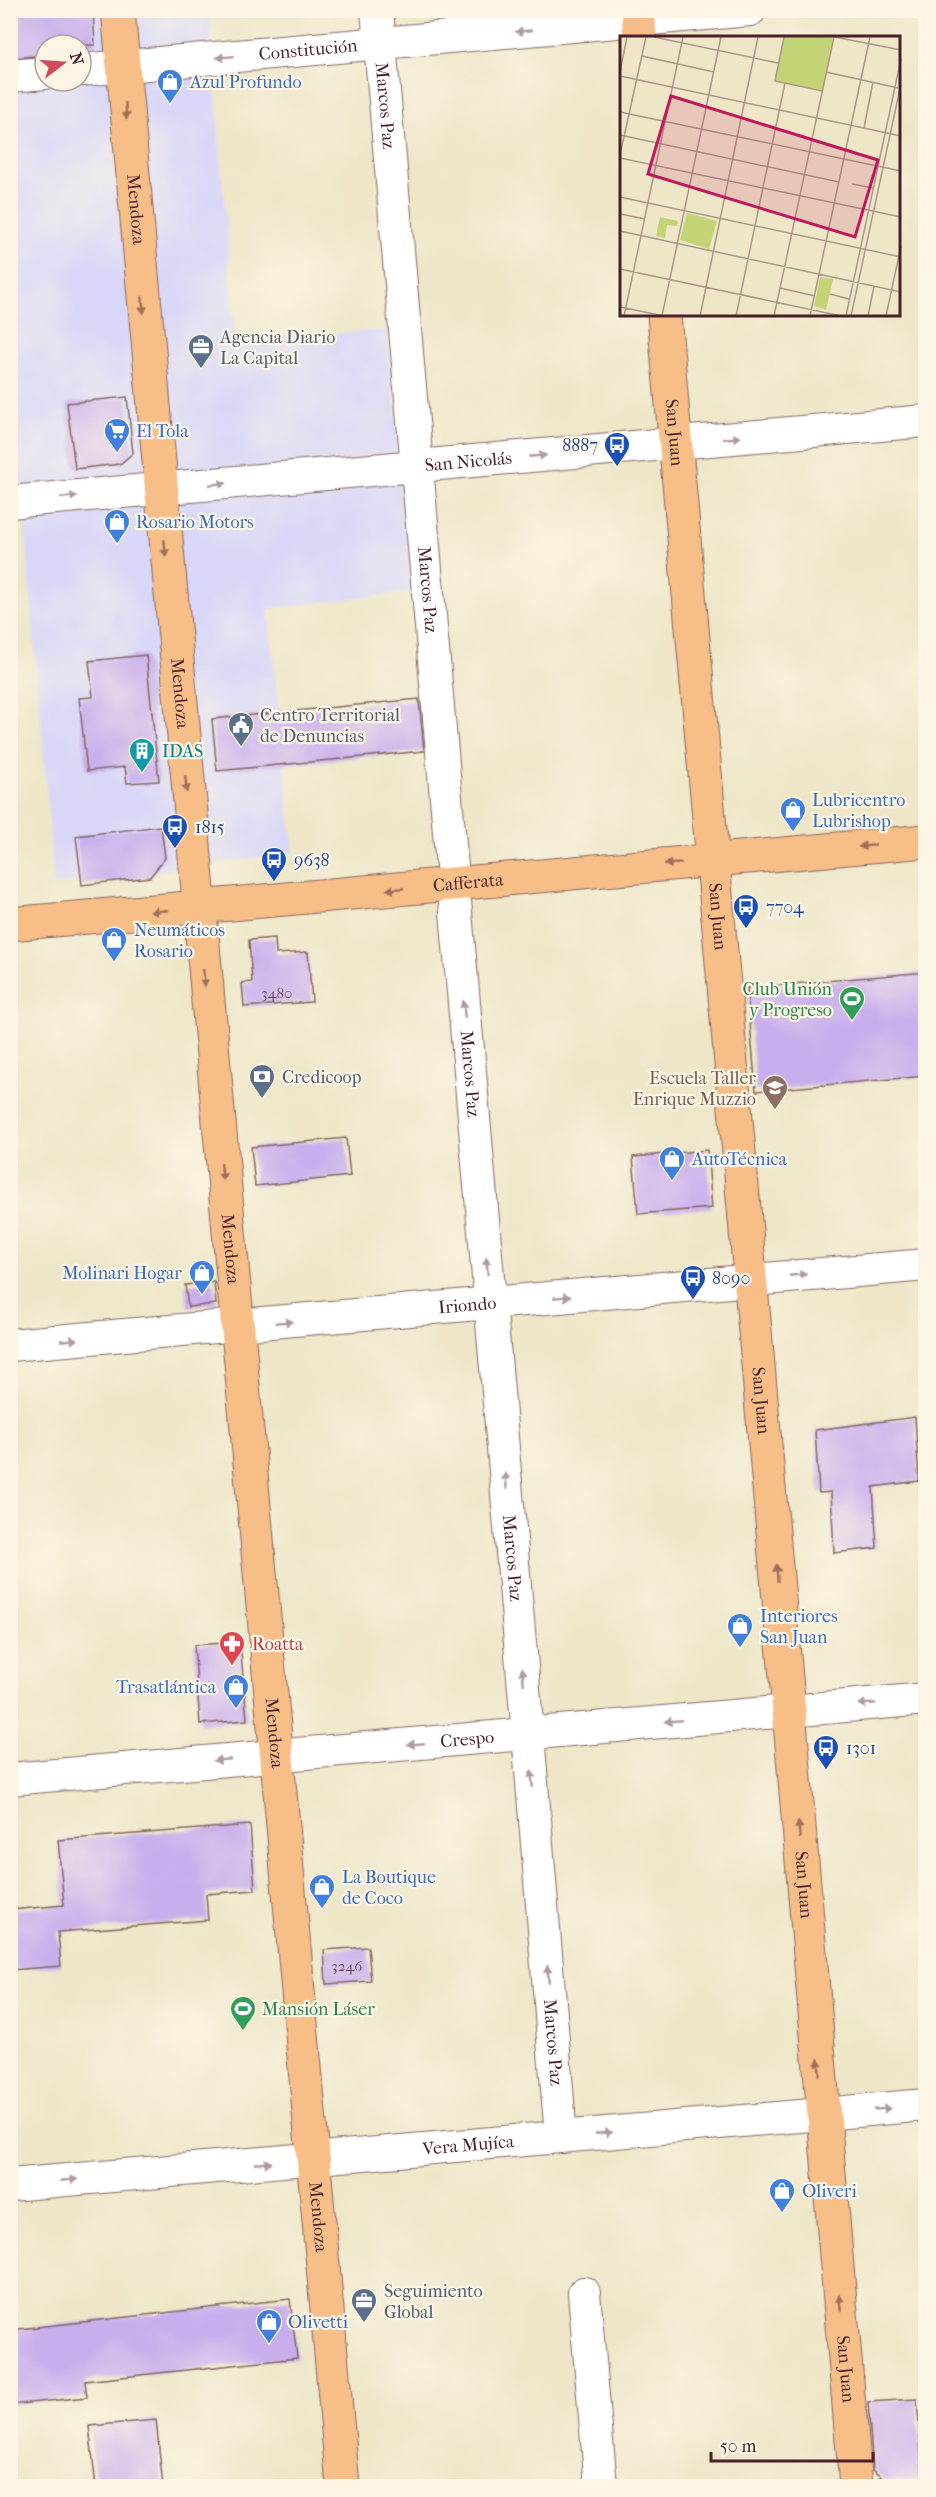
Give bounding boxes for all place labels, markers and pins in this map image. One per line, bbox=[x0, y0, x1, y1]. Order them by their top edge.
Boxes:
shop icon: Azul Profundo bbox=[155, 67, 185, 105]
place label: Azul Profundo bbox=[189, 72, 302, 93]
place label: Agencia Diario La Capital bbox=[219, 327, 335, 369]
office icon: Agencia Diario La Capital bbox=[186, 332, 216, 370]
supermarket icon: El Tola bbox=[102, 416, 132, 454]
place label: El Tola bbox=[136, 421, 189, 442]
bus stop icon: 8887 bbox=[602, 430, 632, 468]
place label: 8887 bbox=[562, 435, 598, 456]
shop icon: Rosario Motors bbox=[102, 507, 132, 545]
place label: Rosario Motors bbox=[136, 512, 254, 533]
place label: Centro Territorial de Denuncias bbox=[260, 705, 400, 747]
public building icon: Centro Territorial de Denuncias bbox=[226, 710, 256, 748]
building icon: IDAS bbox=[127, 736, 157, 774]
place label: IDAS bbox=[162, 741, 203, 762]
place label: Lubricentro Lubrishop bbox=[812, 790, 905, 832]
shop icon: Lubricentro Lubrishop bbox=[778, 795, 808, 833]
bus stop icon: 1815 bbox=[160, 812, 190, 850]
place label: 1815 bbox=[195, 817, 225, 838]
bus stop icon: 9638 bbox=[259, 845, 289, 883]
place label: 9638 bbox=[294, 850, 330, 871]
bus stop icon: 7704 bbox=[731, 892, 761, 930]
place label: 7704 bbox=[766, 897, 804, 918]
place label: Neumáticos Rosario bbox=[134, 920, 225, 962]
shop icon: Neumáticos Rosario bbox=[99, 925, 129, 963]
place label: Club Unión y Progreso bbox=[743, 979, 833, 1021]
sports icon: Club Unión y Progreso bbox=[837, 984, 867, 1022]
bank icon: Credicoop bbox=[247, 1062, 277, 1100]
place label: Credicoop bbox=[282, 1067, 362, 1088]
place label: Escuela Taller Enrique Muzzio bbox=[633, 1068, 756, 1110]
school or university icon: Escuela Taller Enrique Muzzio bbox=[760, 1073, 790, 1111]
shop icon: AutoTécnica bbox=[657, 1144, 687, 1182]
place label: AutoTécnica bbox=[691, 1149, 788, 1170]
shop icon: Molinari Hogar bbox=[187, 1258, 217, 1296]
place label: Molinari Hogar bbox=[62, 1263, 182, 1284]
bus stop icon: 8090 bbox=[678, 1263, 708, 1301]
place label: 8090 bbox=[712, 1268, 750, 1289]
place label: Interiores San Juan bbox=[760, 1606, 838, 1648]
shop icon: Interiores San Juan bbox=[725, 1611, 755, 1649]
pharmacy icon: Roatta bbox=[217, 1629, 247, 1667]
place label: Roatta bbox=[252, 1634, 304, 1655]
shop icon: Trasatlántica bbox=[221, 1672, 251, 1710]
place label: Trasatlántica bbox=[116, 1677, 217, 1698]
bus stop icon: 1301 bbox=[811, 1733, 841, 1771]
place label: 1301 bbox=[846, 1738, 876, 1759]
place label: La Boutique de Coco bbox=[342, 1867, 436, 1909]
shop icon: La Boutique de Coco bbox=[307, 1872, 337, 1910]
sports icon: Mansión Láser bbox=[228, 1994, 258, 2032]
place label: Mansión Láser bbox=[262, 1999, 375, 2020]
shop icon: Oliveri bbox=[767, 2176, 797, 2214]
place label: Oliveri bbox=[802, 2181, 857, 2202]
place label: Seguimiento Global bbox=[384, 2281, 483, 2323]
office icon: Seguimiento Global bbox=[349, 2286, 379, 2324]
shop icon: Olivetti bbox=[254, 2307, 284, 2345]
place label: Olivetti bbox=[288, 2312, 349, 2333]

